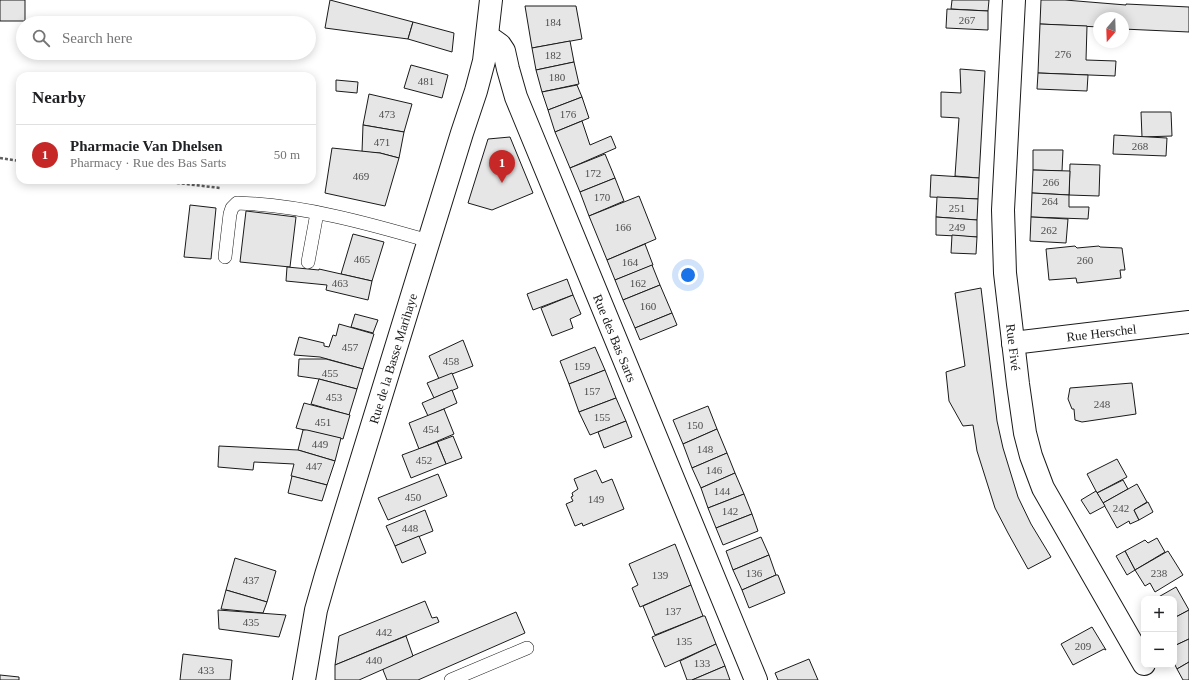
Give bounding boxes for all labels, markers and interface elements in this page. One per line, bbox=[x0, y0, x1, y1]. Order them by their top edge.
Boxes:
north arrow bbox=[1093, 12, 1129, 48]
house number: 267 bbox=[959, 14, 976, 26]
search box bbox=[16, 16, 316, 60]
house number: 184 bbox=[545, 16, 562, 28]
icon: search bbox=[30, 27, 52, 49]
text: Search here bbox=[62, 30, 132, 46]
house number: 276 bbox=[1055, 48, 1072, 60]
house number: 182 bbox=[545, 49, 561, 61]
house number: 180 bbox=[549, 71, 566, 83]
house number: 481 bbox=[418, 75, 434, 87]
text: Nearby bbox=[32, 88, 86, 107]
house number: 473 bbox=[379, 108, 396, 120]
house number: 176 bbox=[560, 108, 577, 120]
house number: 471 bbox=[374, 136, 390, 148]
text: Pharmacie Van Dhelsen bbox=[70, 138, 223, 154]
house number: 268 bbox=[1132, 140, 1149, 152]
text: 1 bbox=[42, 147, 48, 162]
text: 50 m bbox=[274, 147, 300, 162]
pin: 1 bbox=[489, 150, 515, 183]
text: Pharmacy · Rue des Bas Sarts bbox=[70, 155, 226, 170]
house number: 172 bbox=[585, 167, 601, 179]
house number: 469 bbox=[353, 170, 370, 182]
house number: 266 bbox=[1043, 176, 1060, 188]
house number: 170 bbox=[594, 191, 611, 203]
house number: 264 bbox=[1042, 195, 1059, 207]
house number: 251 bbox=[949, 202, 965, 214]
house number: 166 bbox=[615, 221, 632, 233]
house number: 249 bbox=[949, 221, 966, 233]
house number: 262 bbox=[1041, 224, 1057, 236]
house number: 465 bbox=[354, 253, 371, 265]
house number: 260 bbox=[1077, 254, 1094, 266]
house number: 164 bbox=[622, 256, 639, 268]
your location bbox=[678, 265, 698, 285]
house number: 463 bbox=[332, 277, 349, 289]
house number: 162 bbox=[630, 277, 646, 289]
street label: Rue de la Basse Marihaye bbox=[366, 291, 420, 426]
street label: Rue des Bas Sarts bbox=[590, 292, 639, 384]
house number: 160 bbox=[640, 300, 657, 312]
street label: Rue Herschel bbox=[1066, 321, 1138, 345]
street label: Rue Fivé bbox=[1003, 323, 1023, 372]
house number: 457 bbox=[342, 341, 359, 353]
house number: 458 bbox=[443, 355, 460, 367]
house number: 159 bbox=[574, 360, 591, 372]
house number: 455 bbox=[322, 367, 339, 379]
house number: 157 bbox=[584, 385, 601, 397]
house number: 453 bbox=[326, 391, 343, 403]
house number: 248 bbox=[1094, 398, 1111, 410]
house number: 155 bbox=[594, 411, 611, 423]
house number: 451 bbox=[315, 416, 331, 428]
house number: 150 bbox=[687, 419, 704, 431]
house number: 454 bbox=[423, 423, 440, 435]
house number: 449 bbox=[312, 438, 329, 450]
house number: 148 bbox=[697, 443, 714, 455]
house number: 452 bbox=[416, 454, 432, 466]
house number: 447 bbox=[306, 460, 323, 472]
house number: 146 bbox=[706, 464, 723, 476]
house number: 144 bbox=[714, 485, 731, 497]
house number: 450 bbox=[405, 491, 422, 503]
house number: 149 bbox=[588, 493, 605, 505]
house number: 242 bbox=[1113, 502, 1129, 514]
house number: 142 bbox=[722, 505, 738, 517]
house number: 448 bbox=[402, 522, 419, 534]
house number: 136 bbox=[746, 567, 763, 579]
house number: 238 bbox=[1151, 567, 1168, 579]
house number: 139 bbox=[652, 569, 669, 581]
house number: 437 bbox=[243, 574, 260, 586]
map controls bbox=[1141, 596, 1177, 668]
button: + bbox=[1141, 596, 1177, 632]
house number: 137 bbox=[665, 605, 682, 617]
house number: 435 bbox=[243, 616, 260, 628]
house number: 442 bbox=[376, 626, 392, 638]
button: − bbox=[1141, 632, 1177, 668]
house number: 135 bbox=[676, 635, 693, 647]
house number: 209 bbox=[1075, 640, 1092, 652]
house number: 440 bbox=[366, 654, 383, 666]
house number: 133 bbox=[694, 657, 711, 669]
house number: 433 bbox=[198, 664, 215, 676]

